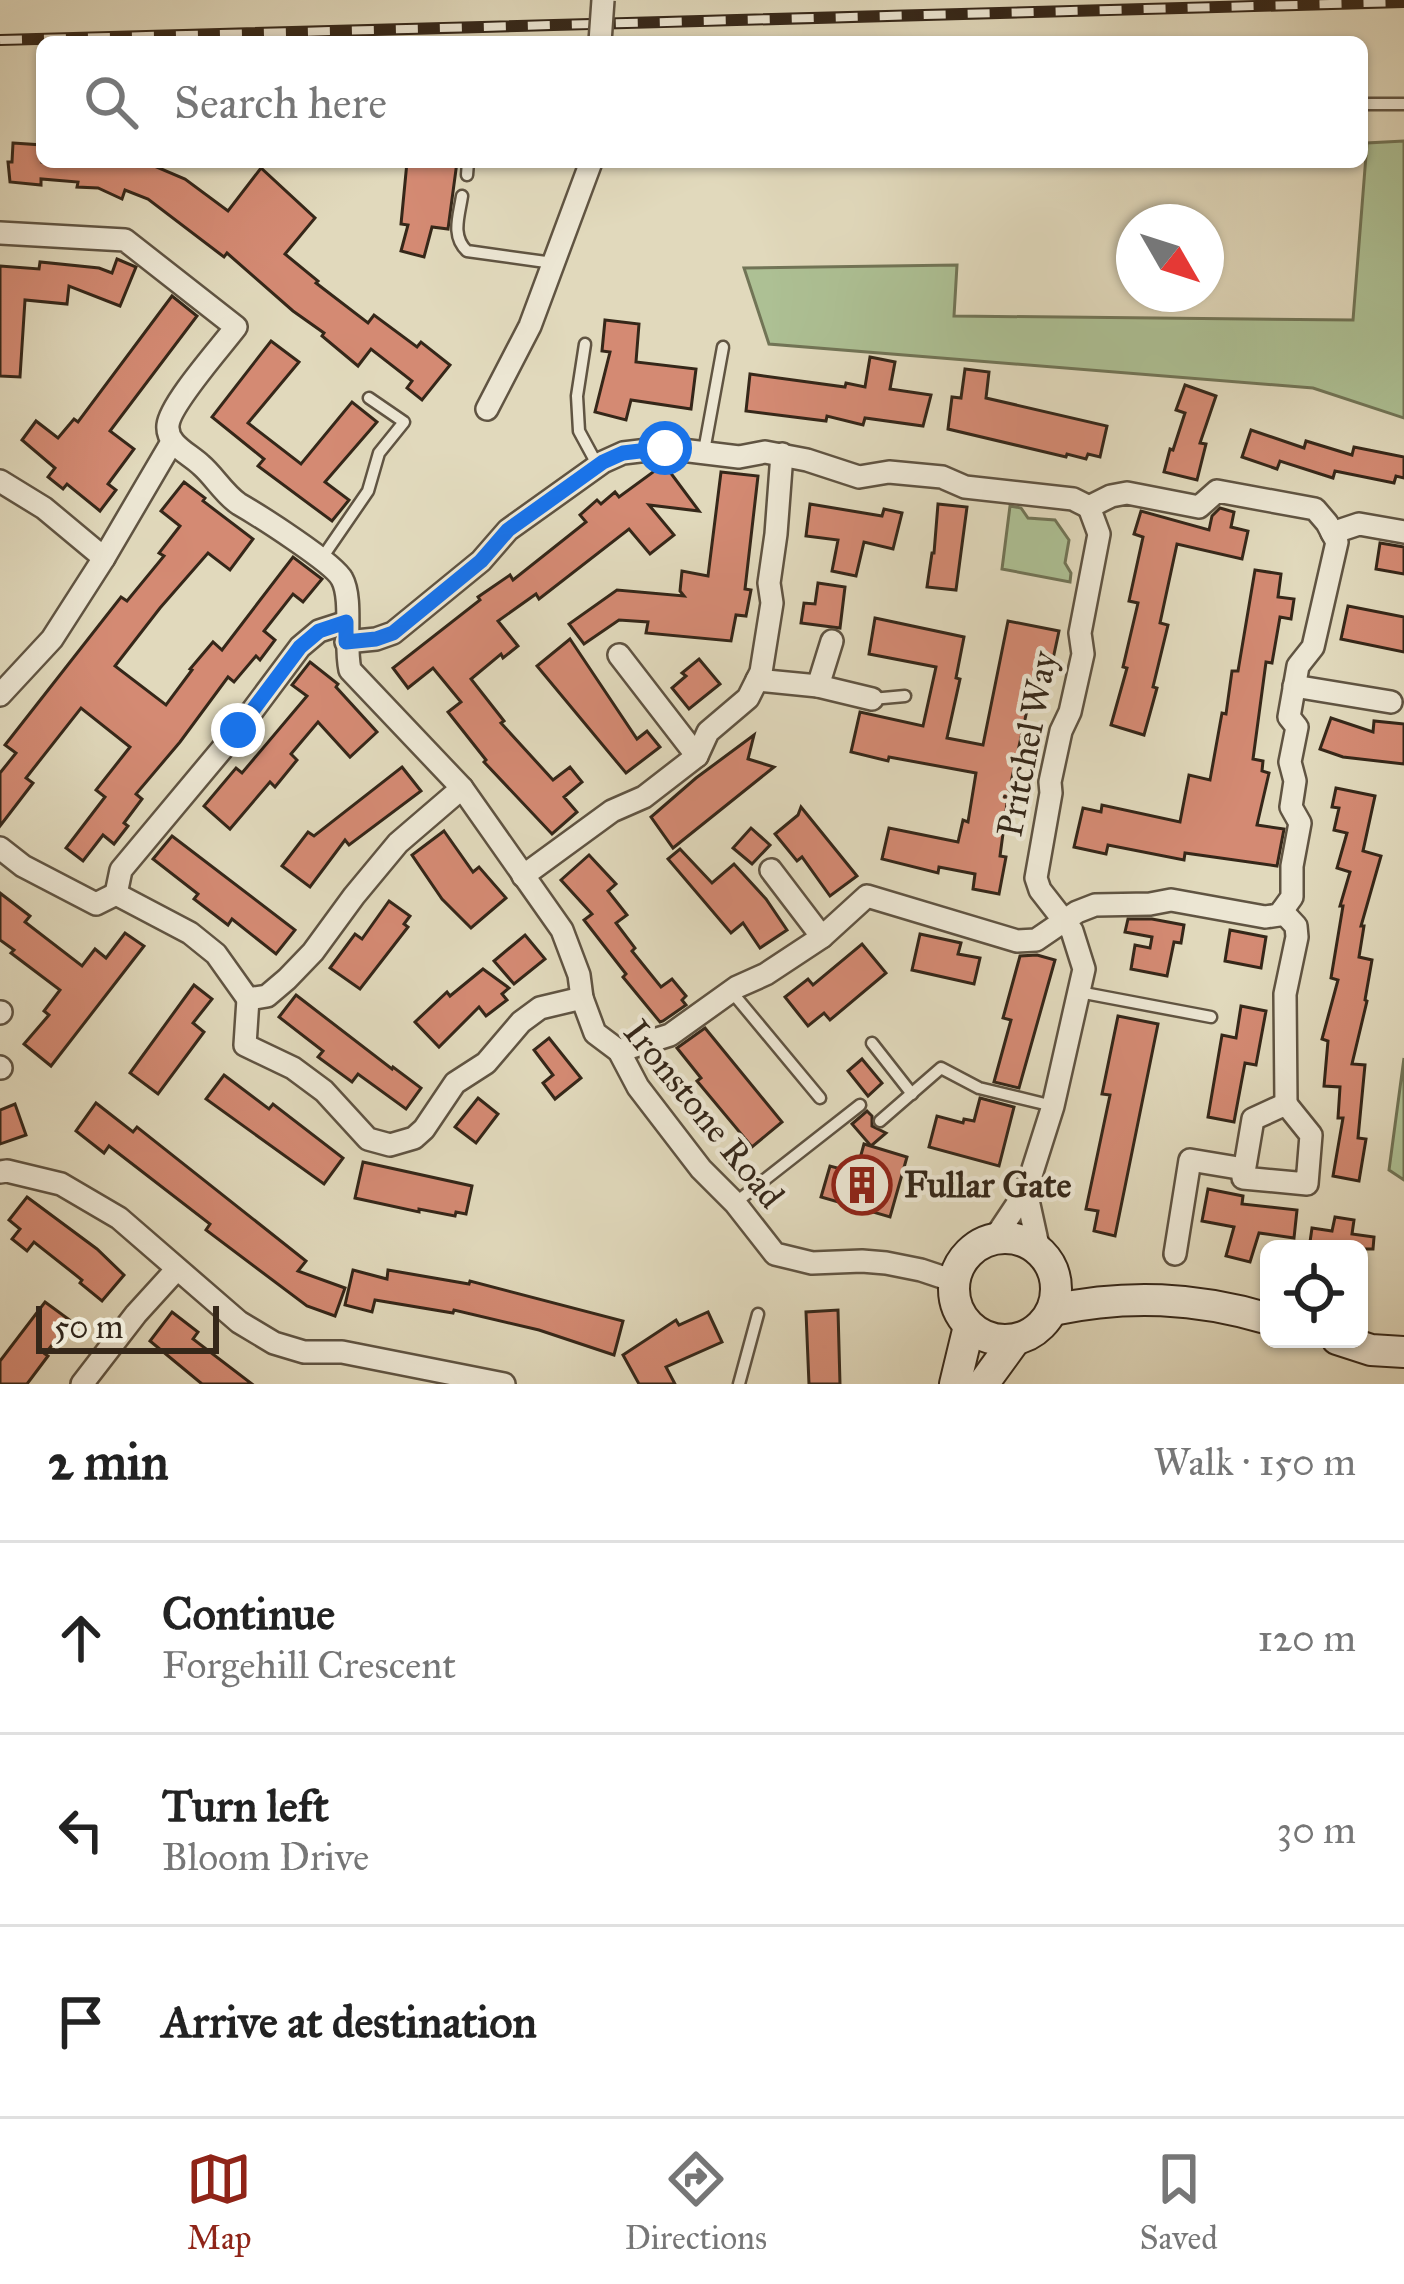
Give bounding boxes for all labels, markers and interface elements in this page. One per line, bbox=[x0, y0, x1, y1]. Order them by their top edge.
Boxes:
search box bbox=[36, 36, 1368, 168]
icon: search bbox=[78, 69, 144, 135]
text: Search here bbox=[174, 75, 387, 130]
north arrow bbox=[1116, 204, 1224, 312]
route start bbox=[638, 421, 692, 475]
street label: Pritchel Way bbox=[987, 646, 1067, 840]
route end bbox=[211, 703, 265, 757]
street label: Ironstone Road bbox=[615, 1011, 793, 1217]
building icon: Fullar Gate bbox=[831, 1154, 893, 1216]
place label: Fullar Gate bbox=[904, 1163, 1072, 1207]
map controls bbox=[1260, 1240, 1368, 1348]
button: locate bbox=[1260, 1240, 1368, 1348]
scale bar bbox=[36, 1300, 219, 1353]
text: 50 m bbox=[54, 1307, 123, 1347]
text: 2 min bbox=[48, 1431, 169, 1493]
text: Walk · 150 m bbox=[1153, 1438, 1356, 1486]
text: Continue bbox=[162, 1586, 335, 1641]
icon: ahead bbox=[48, 1605, 114, 1671]
text: 120 m bbox=[1257, 1614, 1356, 1662]
text: Forgehill Crescent bbox=[162, 1641, 456, 1689]
text: Turn left bbox=[162, 1778, 329, 1833]
icon: left bbox=[48, 1797, 114, 1863]
text: 30 m bbox=[1277, 1806, 1356, 1854]
text: Bloom Drive bbox=[162, 1833, 369, 1881]
icon: arrive bbox=[48, 1989, 114, 2055]
text: Arrive at destination bbox=[162, 1994, 537, 2049]
tab: Map bbox=[186, 2146, 252, 2258]
tab: Directions bbox=[625, 2146, 767, 2258]
tab: Saved bbox=[1139, 2146, 1218, 2258]

